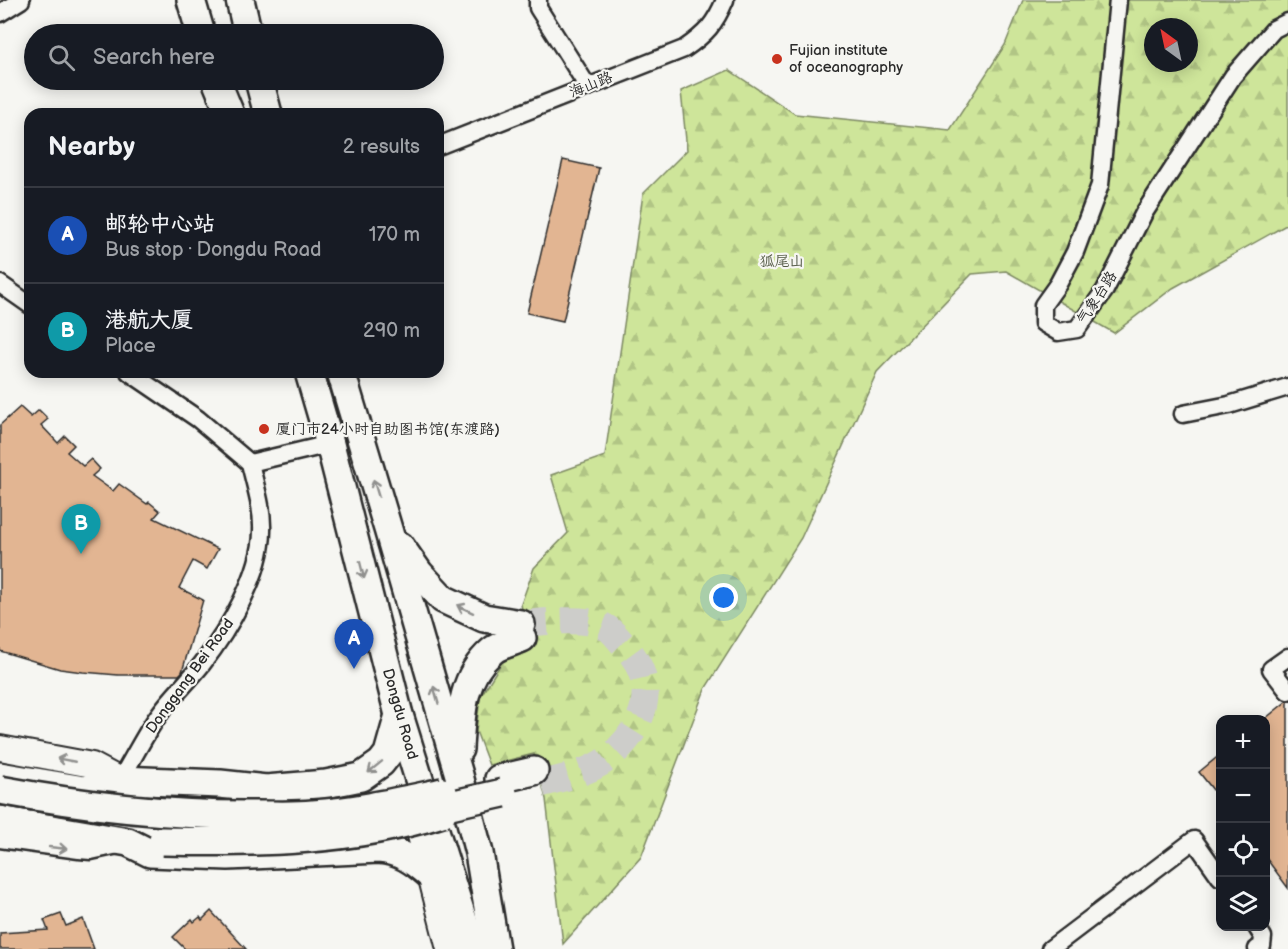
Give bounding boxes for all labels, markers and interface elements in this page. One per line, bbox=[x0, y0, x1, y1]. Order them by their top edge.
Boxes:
north arrow bbox=[1144, 18, 1198, 72]
search box bbox=[24, 24, 444, 90]
icon: search bbox=[45, 41, 78, 74]
place label: Fujian institute of oceanography bbox=[789, 41, 903, 77]
text: Search here bbox=[93, 44, 215, 71]
marker: Fujian institute of oceanography bbox=[770, 52, 784, 66]
street label: 海山路 bbox=[567, 68, 615, 102]
text: Nearby bbox=[48, 132, 135, 163]
text: 2 results bbox=[343, 135, 420, 159]
text: 邮轮中心站 bbox=[105, 211, 215, 238]
text: A bbox=[61, 223, 74, 247]
text: 170 m bbox=[369, 223, 420, 247]
text: Bus stop · Dongdu Road bbox=[105, 238, 321, 262]
park label: 狐尾山 bbox=[759, 252, 805, 271]
street label: 气象台路 bbox=[1073, 268, 1121, 328]
text: 港航大厦 bbox=[105, 307, 193, 334]
text: B bbox=[60, 319, 75, 343]
text: 290 m bbox=[363, 319, 420, 343]
text: Place bbox=[105, 334, 156, 358]
place label: 厦门市24小时自助图书馆(东渡路) bbox=[276, 420, 500, 439]
marker: 厦门市24小时自助图书馆(东渡路) bbox=[257, 422, 271, 436]
one-way arrow bbox=[370, 478, 381, 497]
pin: B bbox=[62, 504, 100, 554]
one-way arrow bbox=[357, 561, 368, 580]
your location bbox=[709, 583, 738, 612]
one-way arrow bbox=[457, 603, 475, 615]
street label: Donggang Bei Road bbox=[142, 615, 238, 737]
pin: A bbox=[334, 620, 374, 669]
street label: Dongdu Road bbox=[378, 666, 422, 762]
one-way arrow bbox=[430, 686, 441, 705]
map controls bbox=[1216, 715, 1270, 931]
button: + bbox=[1216, 715, 1270, 769]
one-way arrow bbox=[56, 754, 76, 765]
one-way arrow bbox=[367, 760, 383, 773]
button: − bbox=[1216, 769, 1270, 823]
button: locate bbox=[1216, 823, 1270, 877]
one-way arrow bbox=[47, 843, 67, 854]
button: layers bbox=[1216, 877, 1270, 931]

